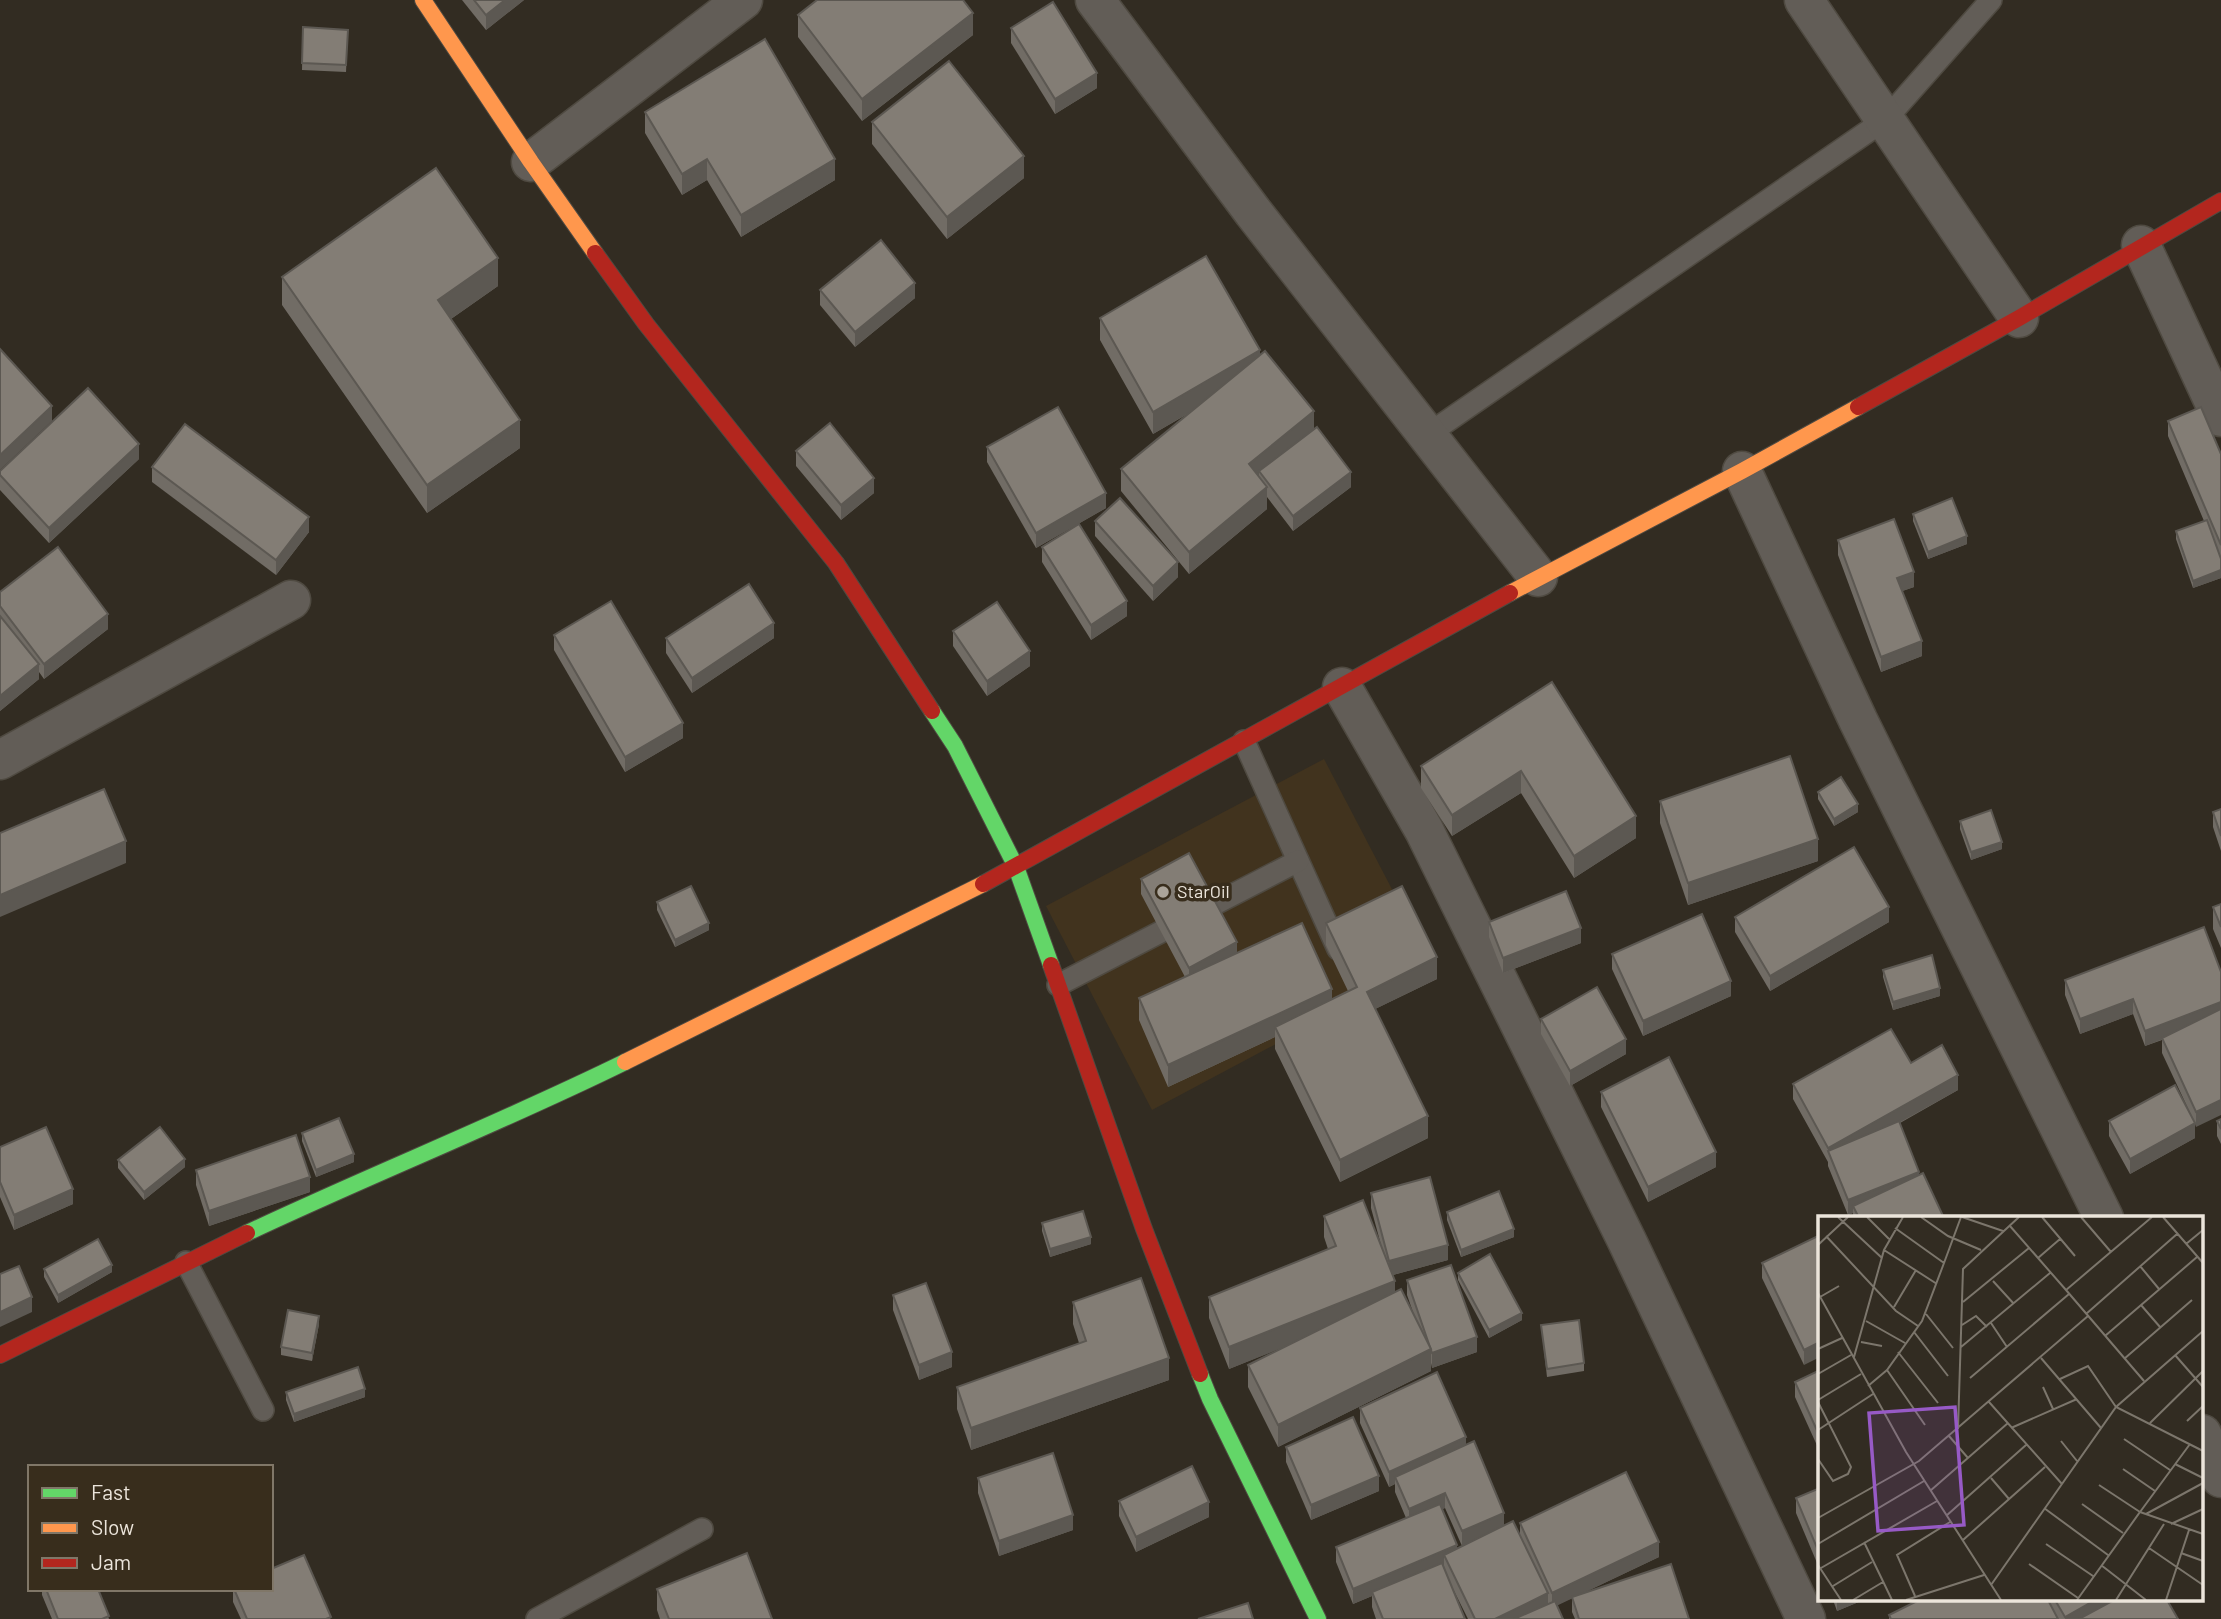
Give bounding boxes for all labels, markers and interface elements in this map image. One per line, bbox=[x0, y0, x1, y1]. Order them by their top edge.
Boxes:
place label: StarOil bbox=[1177, 880, 1230, 902]
marker: StarOil bbox=[1155, 884, 1171, 900]
inset map bbox=[1818, 1216, 2204, 1602]
legend bbox=[28, 1465, 273, 1591]
text: Fast bbox=[91, 1479, 131, 1504]
text: Slow bbox=[91, 1514, 134, 1539]
text: Jam bbox=[91, 1549, 131, 1574]

